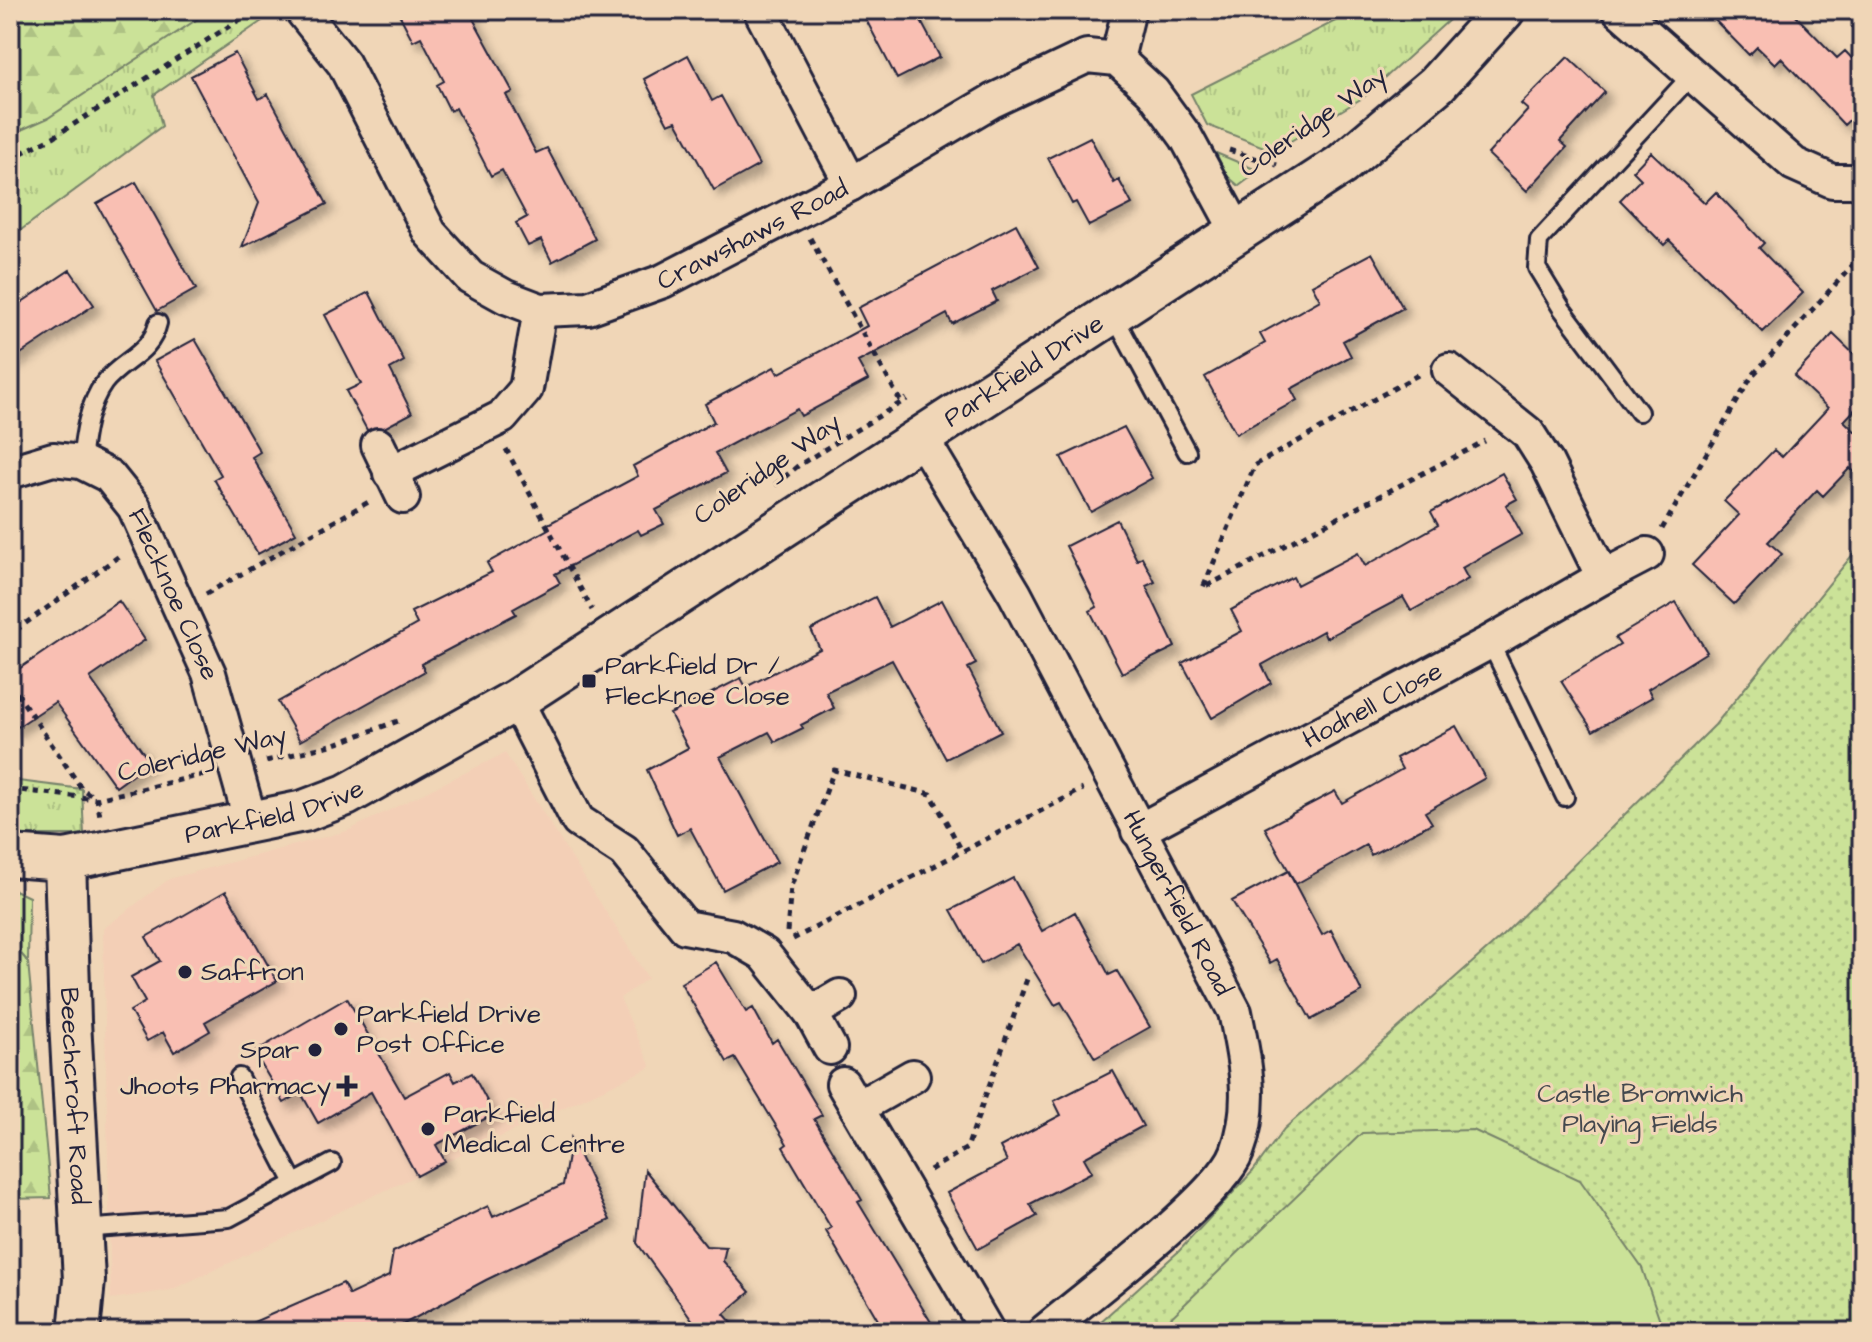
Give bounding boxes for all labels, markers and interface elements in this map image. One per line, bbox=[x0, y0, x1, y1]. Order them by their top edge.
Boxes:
street label: Coleridge Way bbox=[1232, 58, 1395, 188]
street label: Crawshaws Road bbox=[651, 171, 854, 299]
street label: Parkfield Drive bbox=[937, 306, 1111, 436]
street label: Coleridge Way bbox=[686, 405, 849, 535]
street label: Flecknoe Close bbox=[119, 503, 228, 686]
place label: Parkfield Dr / Flecknoe Close bbox=[605, 648, 790, 714]
street label: Hodnell Close bbox=[1296, 653, 1449, 757]
marker: Parkfield Dr / Flecknoe Close bbox=[580, 672, 598, 690]
street label: Coleridge Way bbox=[114, 717, 291, 793]
street label: Parkfield Drive bbox=[182, 770, 371, 853]
street label: Hungerfield Road bbox=[1114, 804, 1241, 1002]
place label: Saffron bbox=[201, 954, 304, 990]
marker: Saffron bbox=[176, 963, 194, 981]
street label: Beechcroft Road bbox=[51, 987, 98, 1205]
place label: Parkfield Drive Post Office bbox=[357, 996, 541, 1062]
marker: Parkfield Drive Post Office bbox=[332, 1020, 350, 1038]
place label: Spar bbox=[240, 1032, 299, 1068]
marker: Spar bbox=[306, 1041, 324, 1059]
place label: Jhoots Pharmacy bbox=[120, 1068, 331, 1106]
park label: Castle Bromwich Playing Fields bbox=[1537, 1076, 1743, 1144]
marker: Jhoots Pharmacy bbox=[338, 1077, 356, 1095]
place label: Parkfield Medical Centre bbox=[444, 1096, 625, 1162]
marker: Parkfield Medical Centre bbox=[419, 1120, 437, 1138]

